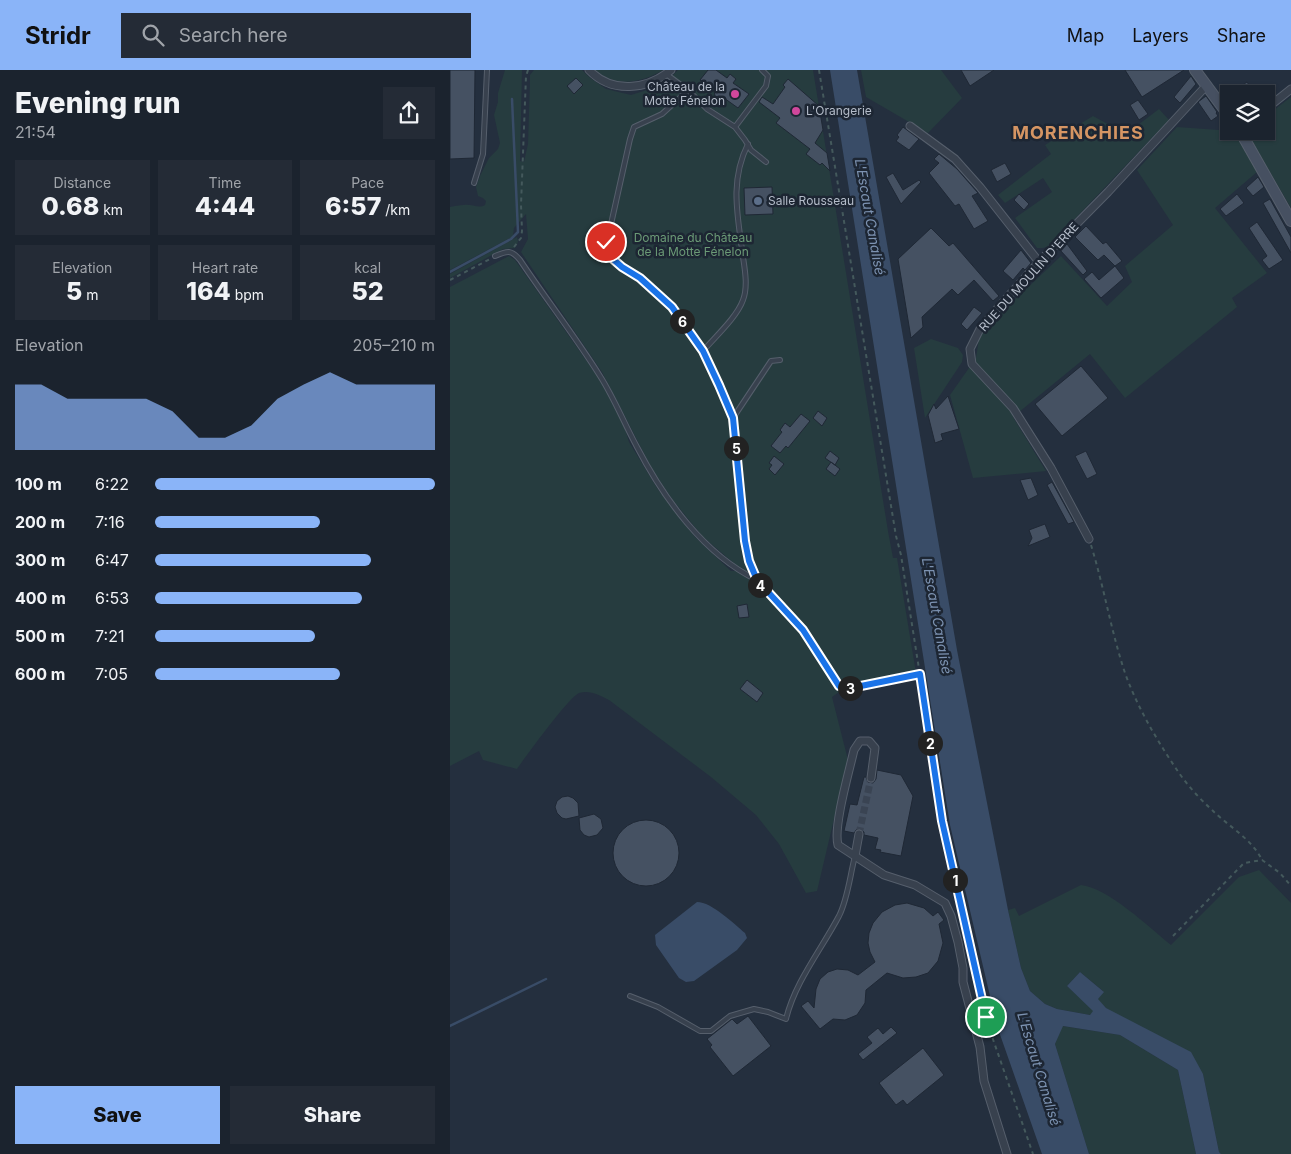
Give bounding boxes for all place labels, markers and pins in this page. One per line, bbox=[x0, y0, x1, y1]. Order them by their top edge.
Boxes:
place label: Château de la Motte Fénelon bbox=[644, 79, 725, 108]
marker: Château de la Motte Fénelon bbox=[729, 88, 741, 100]
place label: L'Orangerie bbox=[806, 103, 872, 118]
marker: L'Orangerie bbox=[790, 105, 802, 117]
place label: Salle Rousseau bbox=[768, 193, 854, 208]
marker: Salle Rousseau bbox=[752, 195, 764, 207]
pin bbox=[585, 221, 627, 263]
pin: 6 bbox=[670, 308, 694, 334]
pin: 5 bbox=[724, 436, 748, 460]
pin: 4 bbox=[748, 572, 772, 598]
pin: 3 bbox=[838, 676, 862, 700]
pin: 2 bbox=[918, 730, 942, 756]
pin: 1 bbox=[942, 868, 968, 892]
pin bbox=[965, 996, 1007, 1038]

